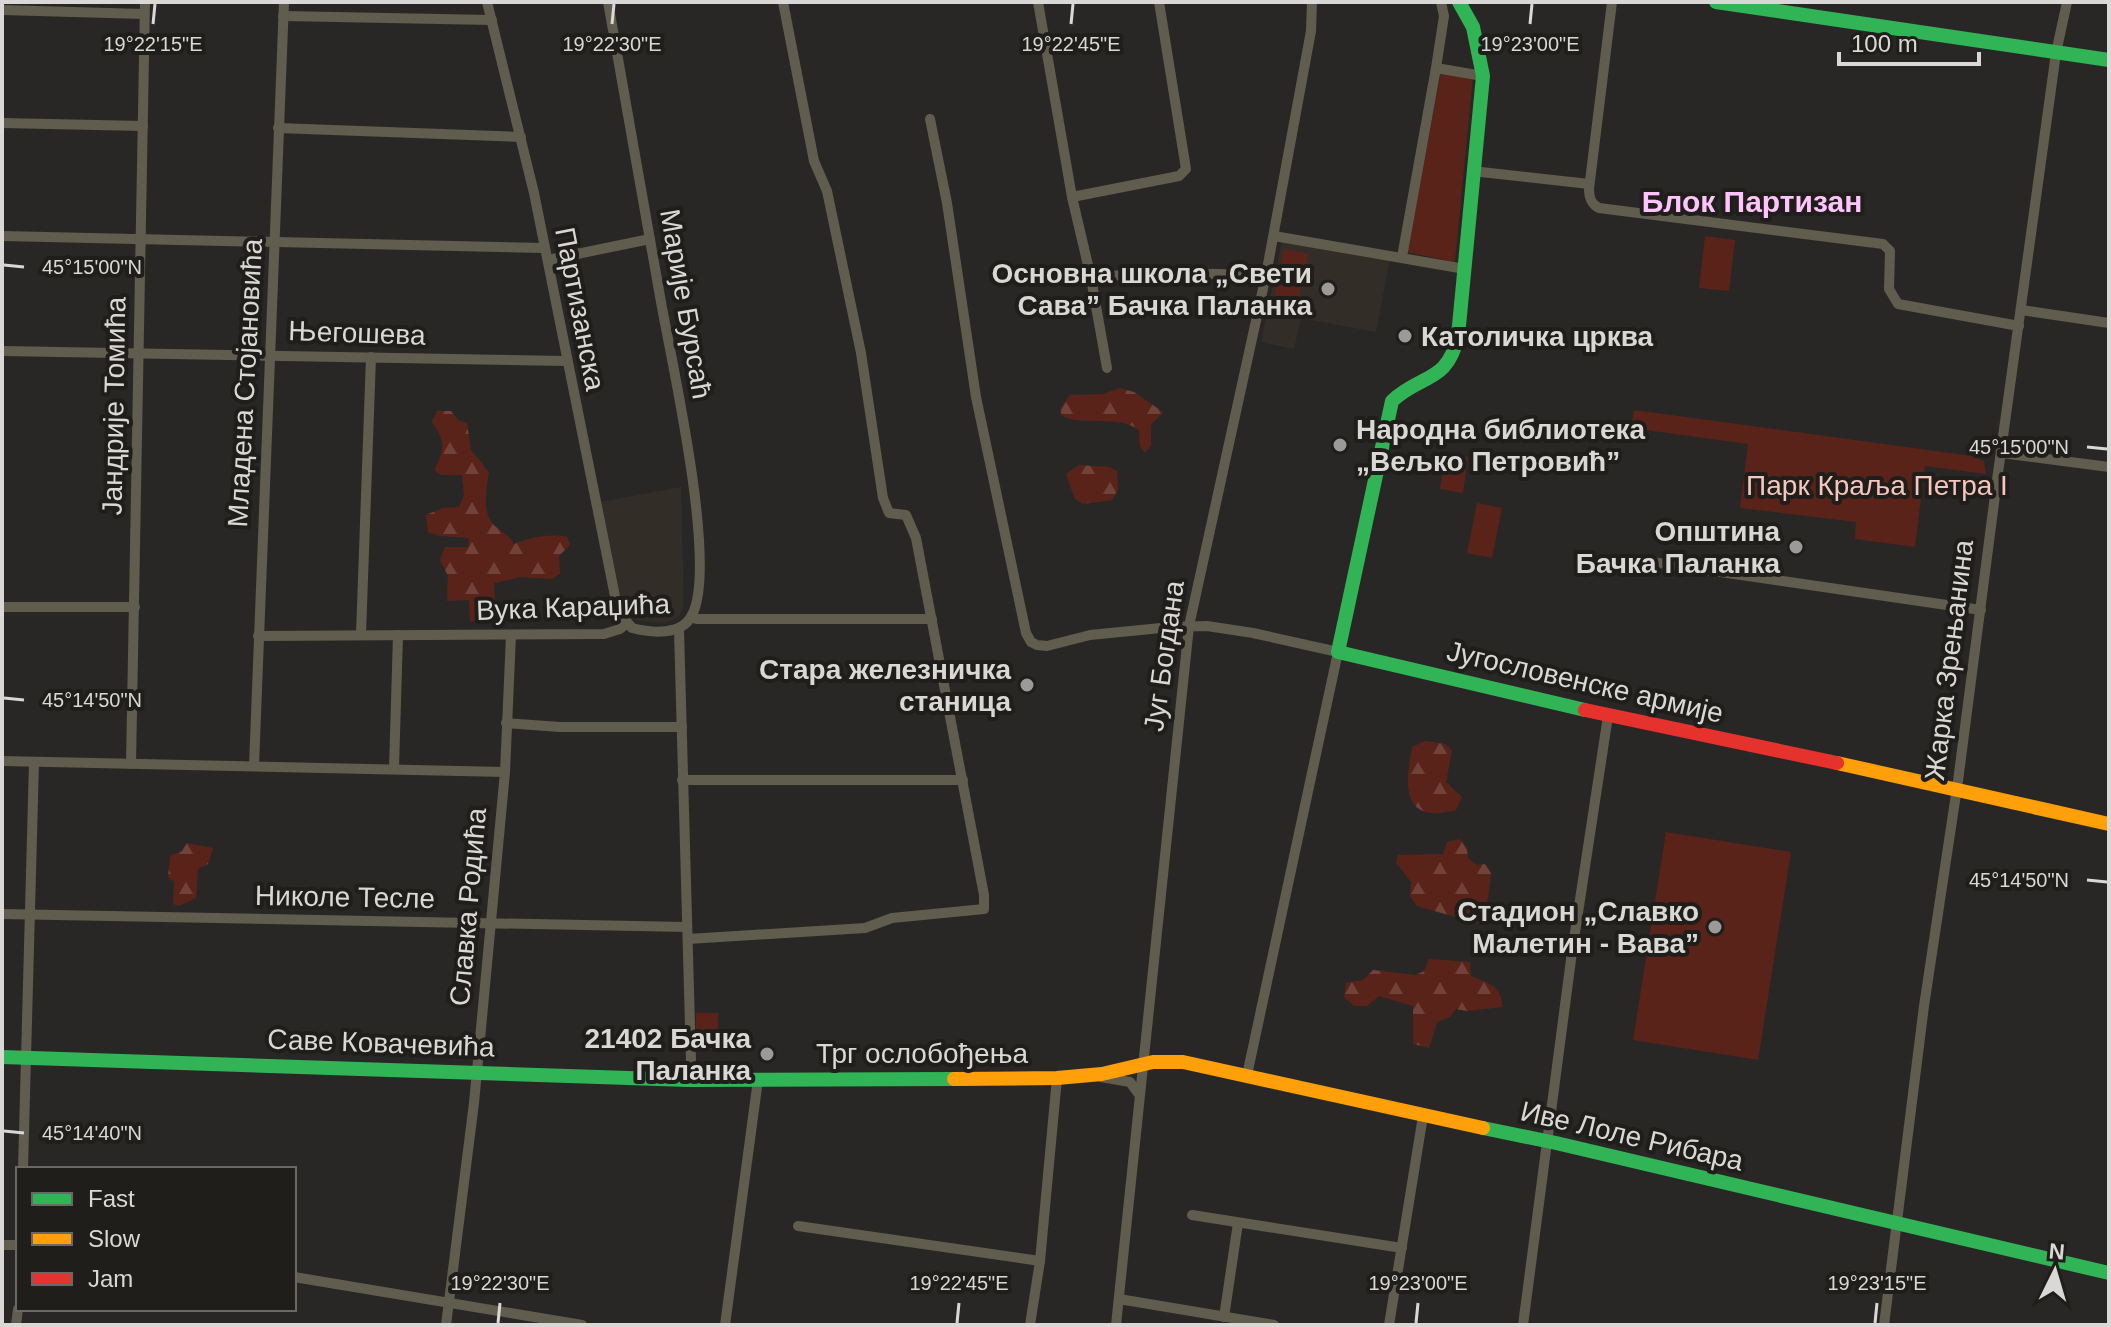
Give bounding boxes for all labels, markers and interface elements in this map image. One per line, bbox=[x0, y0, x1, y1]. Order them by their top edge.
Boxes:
scale bar bbox=[1839, 16, 1979, 66]
text: 100 m bbox=[1851, 30, 1918, 57]
text: 19°22'15"E bbox=[104, 33, 203, 55]
text: 19°22'30"E bbox=[563, 33, 662, 55]
text: 19°22'45"E bbox=[1022, 33, 1121, 55]
text: 19°23'00"E bbox=[1481, 33, 1580, 55]
district label: Блок Партизан bbox=[1642, 185, 1862, 218]
street label: Марије Бурсаћ bbox=[654, 207, 718, 401]
street label: Партизанска bbox=[549, 225, 611, 394]
street label: Младена Стојановића bbox=[222, 238, 268, 528]
text: 45°15'00"N bbox=[42, 256, 142, 278]
place label: Основна школа „Свети Сава” Бачка Паланка bbox=[991, 258, 1312, 321]
marker: Основна школа „Свети Сава” Бачка Паланка bbox=[1319, 280, 1337, 298]
street label: Јандрије Томића bbox=[97, 296, 131, 516]
street label: Његошева bbox=[288, 315, 427, 351]
place label: Католичка црква bbox=[1421, 321, 1654, 352]
marker: Католичка црква bbox=[1396, 327, 1414, 345]
place label: Народна библиотека „Вељко Петровић” bbox=[1356, 414, 1645, 477]
marker: Народна библиотека „Вељко Петровић” bbox=[1331, 436, 1349, 454]
text: 45°15'00"N bbox=[1969, 436, 2069, 458]
park label: Парк Краља Петра I bbox=[1746, 470, 2008, 501]
place label: Општина Бачка Паланка bbox=[1576, 516, 1780, 579]
marker: Општина Бачка Паланка bbox=[1787, 538, 1805, 556]
street label: Жарка Зрењанина bbox=[1919, 538, 1979, 782]
street label: Југ Богдана bbox=[1138, 578, 1190, 733]
street label: Вука Караџића bbox=[476, 588, 671, 626]
street label: Југословенске армије bbox=[1444, 635, 1726, 729]
place label: Стара железничка станица bbox=[759, 654, 1011, 717]
marker: Стара железничка станица bbox=[1018, 676, 1036, 694]
text: 45°14'50"N bbox=[42, 689, 142, 711]
street label: Славка Родића bbox=[444, 806, 492, 1007]
text: 45°14'50"N bbox=[1969, 869, 2069, 891]
street label: Николе Тесле bbox=[255, 880, 435, 914]
place label: Стадион „Славко Малетин - Вава” bbox=[1457, 896, 1699, 959]
marker: Стадион „Славко Малетин - Вава” bbox=[1706, 918, 1724, 936]
place label: 21402 Бачка Паланка bbox=[585, 1023, 751, 1086]
street label: Саве Ковачевића bbox=[267, 1024, 496, 1062]
street label: Трг ослобођења bbox=[816, 1038, 1028, 1069]
marker: 21402 Бачка Паланка bbox=[758, 1045, 776, 1063]
street label: Иве Лоле Рибара bbox=[1518, 1095, 1747, 1177]
text: 45°14'40"N bbox=[42, 1122, 142, 1144]
legend bbox=[16, 1167, 296, 1311]
text: Fast bbox=[88, 1185, 135, 1212]
text: Slow bbox=[88, 1225, 141, 1252]
north arrow bbox=[2015, 1231, 2095, 1311]
text: N bbox=[2048, 1238, 2066, 1265]
text: Jam bbox=[88, 1265, 133, 1292]
text: 19°22'30"E bbox=[451, 1272, 550, 1294]
text: 19°22'45"E bbox=[910, 1272, 1009, 1294]
text: 19°23'00"E bbox=[1369, 1272, 1468, 1294]
text: 19°23'15"E bbox=[1828, 1272, 1927, 1294]

